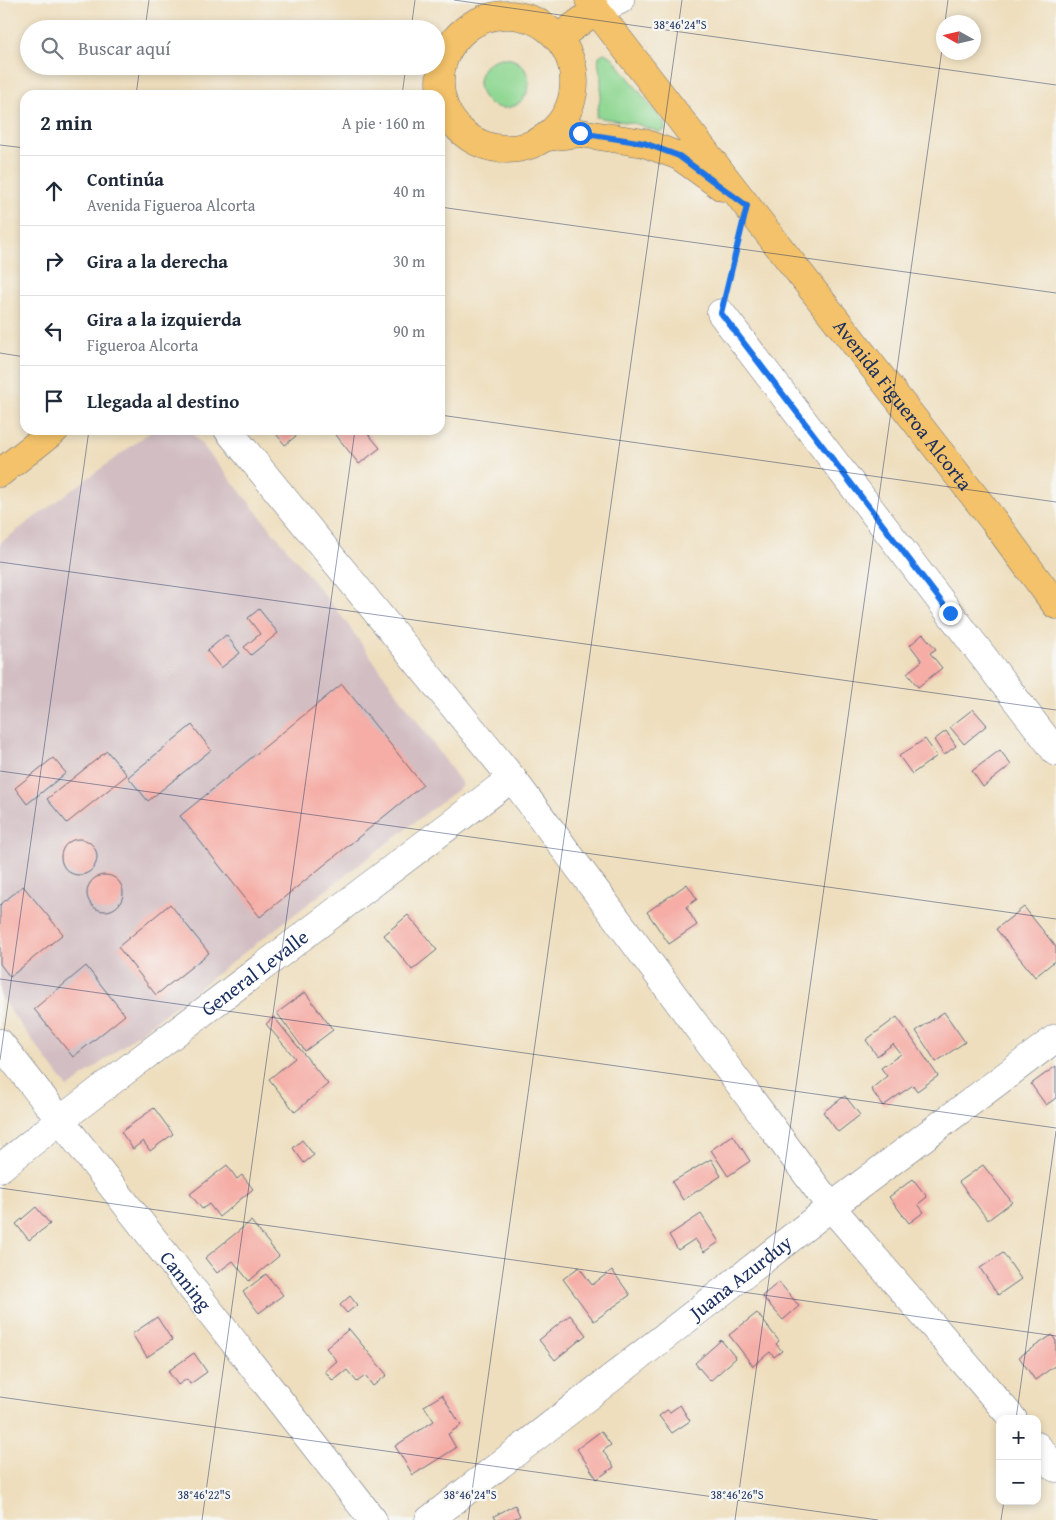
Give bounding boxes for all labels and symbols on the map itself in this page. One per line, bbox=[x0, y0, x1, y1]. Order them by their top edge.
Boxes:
north arrow bbox=[936, 15, 981, 60]
text: 38°46'24"S bbox=[653, 16, 707, 33]
route start bbox=[569, 122, 592, 145]
street label: Avenida Figueroa Alcorta bbox=[827, 313, 980, 497]
route end bbox=[939, 602, 962, 625]
street label: General Levalle bbox=[195, 922, 314, 1023]
street label: Juana Azurduy bbox=[681, 1228, 798, 1328]
street label: Canning bbox=[154, 1244, 219, 1317]
text: 38°46'22"S bbox=[177, 1486, 231, 1503]
text: 38°46'24"S bbox=[443, 1486, 497, 1503]
text: 38°46'26"S bbox=[710, 1486, 764, 1503]

